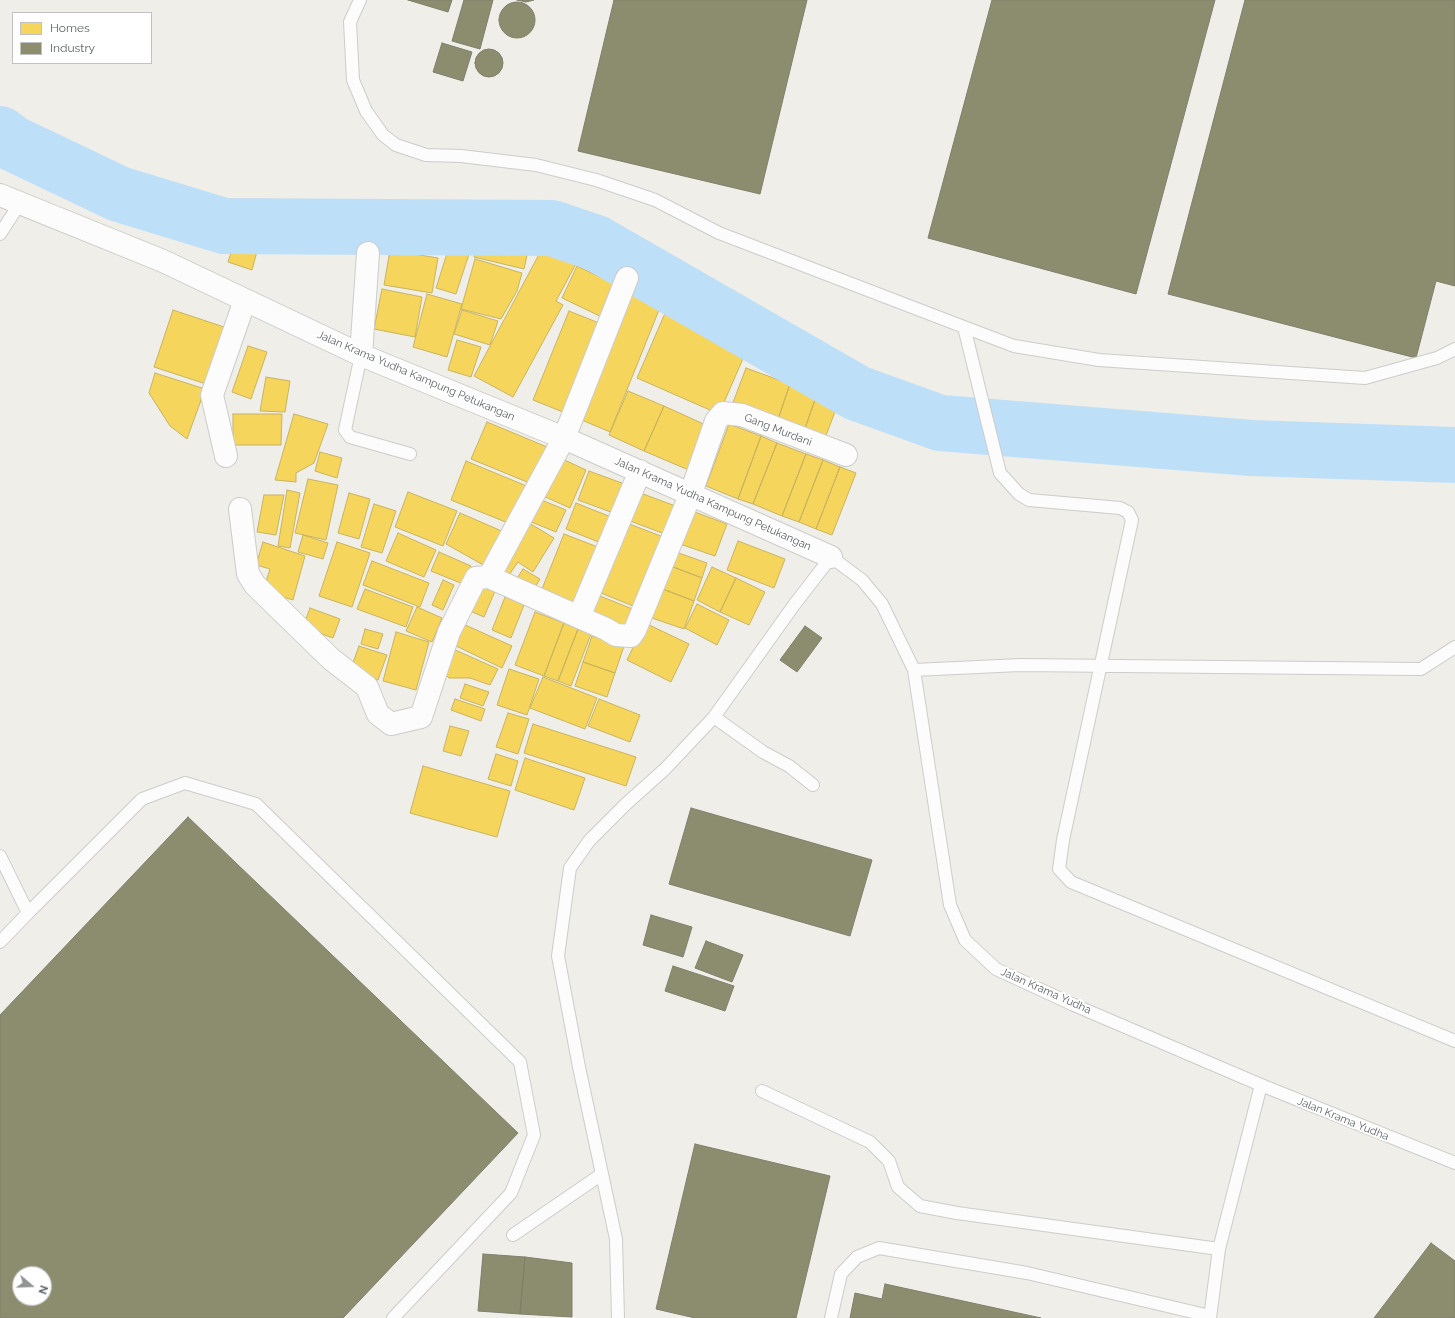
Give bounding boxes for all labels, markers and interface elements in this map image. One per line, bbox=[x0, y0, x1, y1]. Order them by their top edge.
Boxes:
legend bbox=[12, 12, 152, 64]
text: Homes bbox=[50, 21, 90, 35]
text: Industry bbox=[50, 41, 95, 55]
street label: Jalan Krama Yudha Kampung Petukangan bbox=[315, 328, 517, 424]
street label: Gang Murdani bbox=[742, 411, 814, 449]
street label: Jalan Krama Yudha Kampung Petukangan bbox=[613, 455, 813, 553]
street label: Jalan Krama Yudha bbox=[999, 965, 1093, 1017]
street label: Jalan Krama Yudha bbox=[1295, 1095, 1391, 1143]
north arrow bbox=[12, 1266, 52, 1306]
text: N bbox=[35, 1284, 50, 1296]

